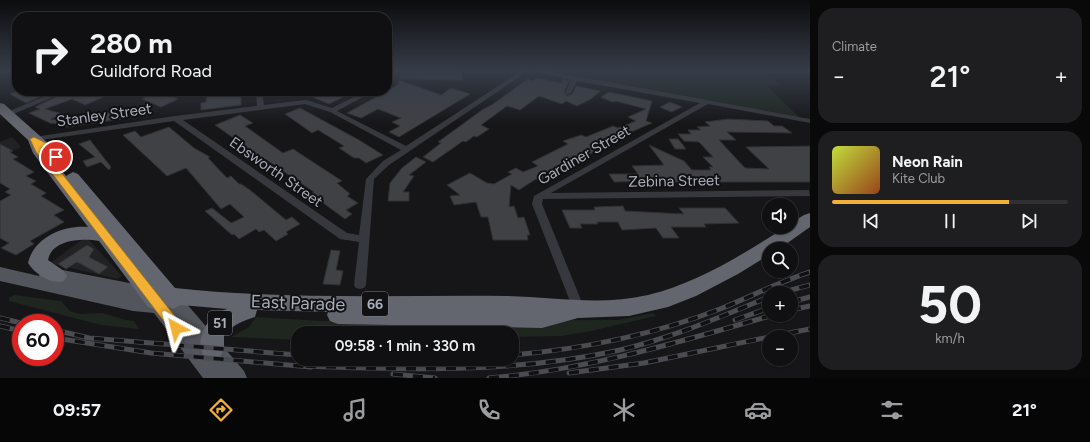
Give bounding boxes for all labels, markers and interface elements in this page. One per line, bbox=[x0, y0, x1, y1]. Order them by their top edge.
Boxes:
text: 280 m bbox=[90, 26, 173, 60]
icon: right bbox=[24, 28, 76, 80]
text: Climate bbox=[832, 39, 877, 54]
text: 21° bbox=[930, 58, 970, 95]
text: Guildford Road bbox=[90, 60, 212, 82]
text: − bbox=[832, 63, 846, 90]
text: + bbox=[1054, 63, 1068, 90]
street label: Stanley Street bbox=[55, 99, 153, 131]
street label: Gardiner Street bbox=[535, 121, 634, 189]
street label: Ebsworth Street bbox=[226, 133, 326, 211]
pin bbox=[39, 140, 73, 174]
icon: arrive bbox=[45, 146, 67, 168]
text: Neon Rain bbox=[892, 153, 963, 171]
street label: Zebina Street bbox=[628, 171, 720, 191]
text: Kite Club bbox=[892, 171, 945, 186]
map controls bbox=[762, 198, 798, 366]
button: sound bbox=[762, 198, 798, 234]
icon: previous bbox=[860, 210, 882, 232]
icon: pause bbox=[939, 210, 961, 232]
icon: next bbox=[1018, 210, 1040, 232]
button: search bbox=[762, 242, 798, 278]
text: 50 bbox=[918, 274, 982, 336]
button: + bbox=[762, 286, 798, 322]
street label: East Parade bbox=[250, 290, 346, 316]
road number: 66 bbox=[362, 292, 388, 316]
position arrow bbox=[155, 307, 197, 349]
road number: 51 bbox=[208, 311, 232, 335]
speed limit sign: 60 bbox=[12, 314, 64, 366]
button: − bbox=[762, 330, 798, 366]
text: km/h bbox=[935, 331, 965, 346]
text: 09:58 · 1 min · 330 m bbox=[335, 337, 475, 355]
icon: directions bbox=[207, 396, 235, 424]
icon: music bbox=[341, 396, 369, 424]
icon: phone bbox=[475, 396, 503, 424]
icon: climate bbox=[610, 396, 638, 424]
icon: car bbox=[744, 396, 772, 424]
icon: filters bbox=[878, 396, 906, 424]
text: 09:57 bbox=[53, 399, 101, 421]
text: 21° bbox=[1012, 399, 1037, 421]

